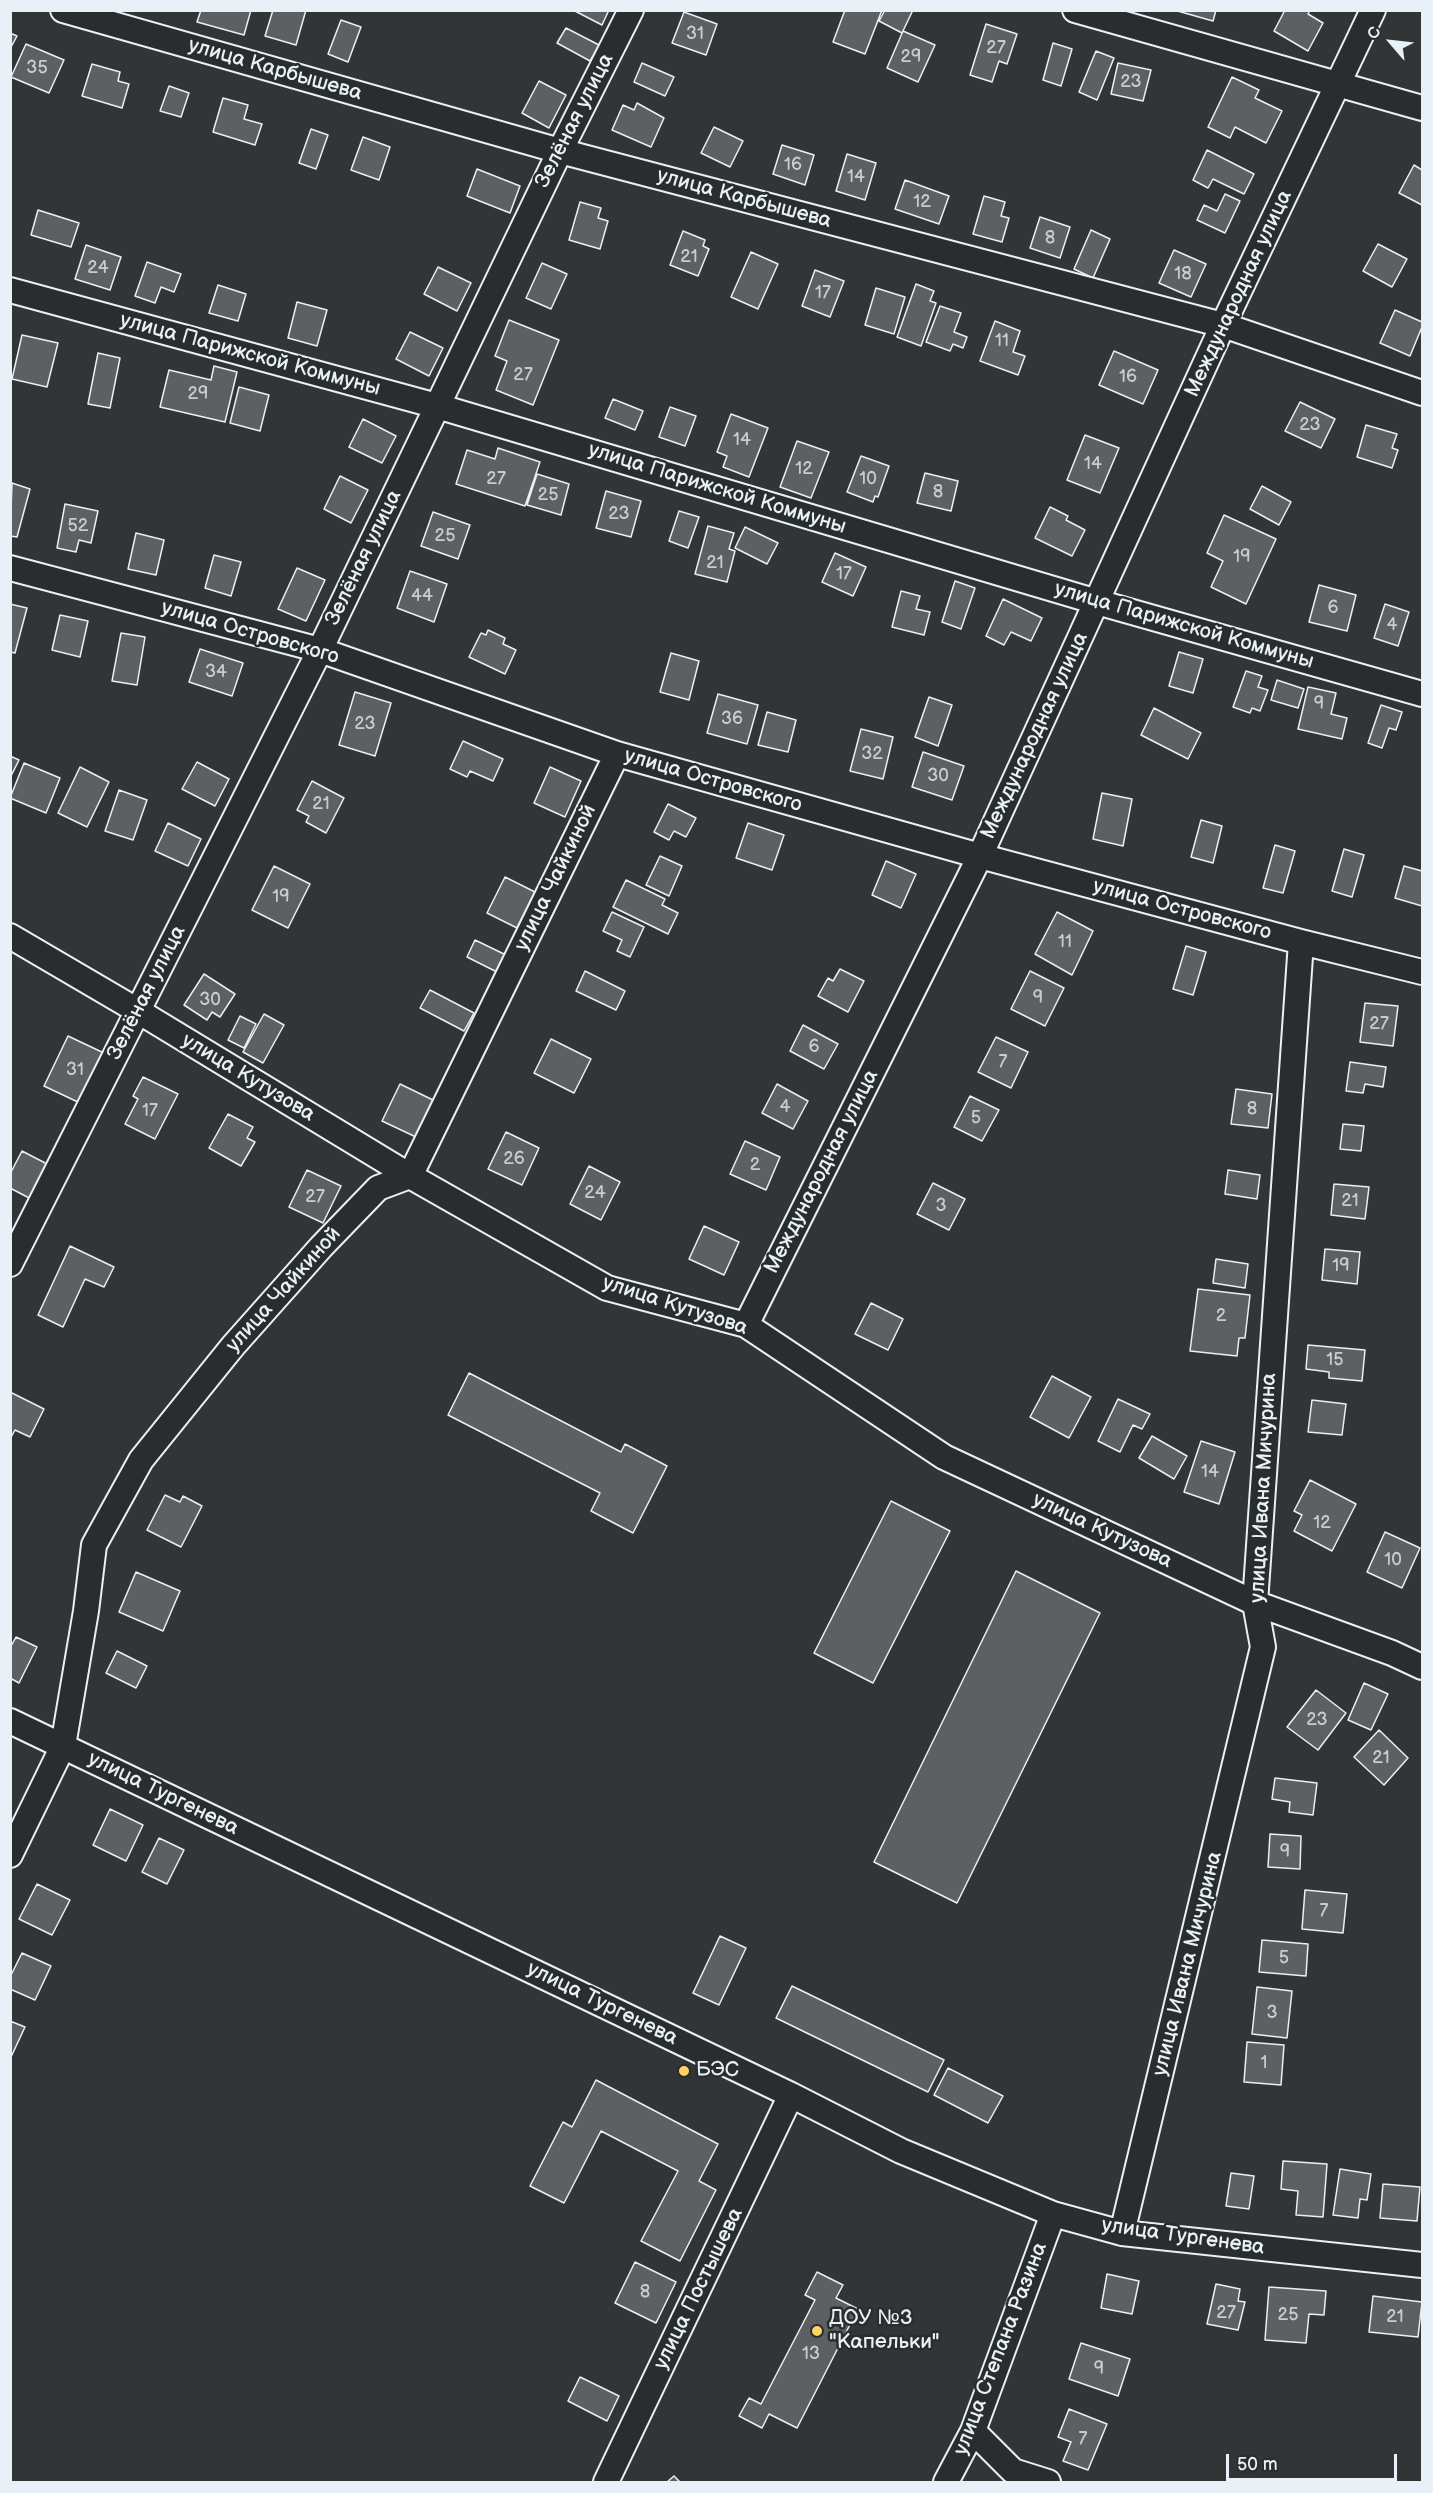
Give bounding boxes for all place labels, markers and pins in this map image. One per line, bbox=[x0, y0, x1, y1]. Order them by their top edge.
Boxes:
place label: БЭС bbox=[696, 2058, 739, 2084]
marker: БЭС bbox=[677, 2064, 691, 2078]
place label: ДОУ №3 "Капельки" bbox=[829, 2306, 940, 2356]
marker: ДОУ №3 "Капельки" bbox=[810, 2324, 824, 2338]

